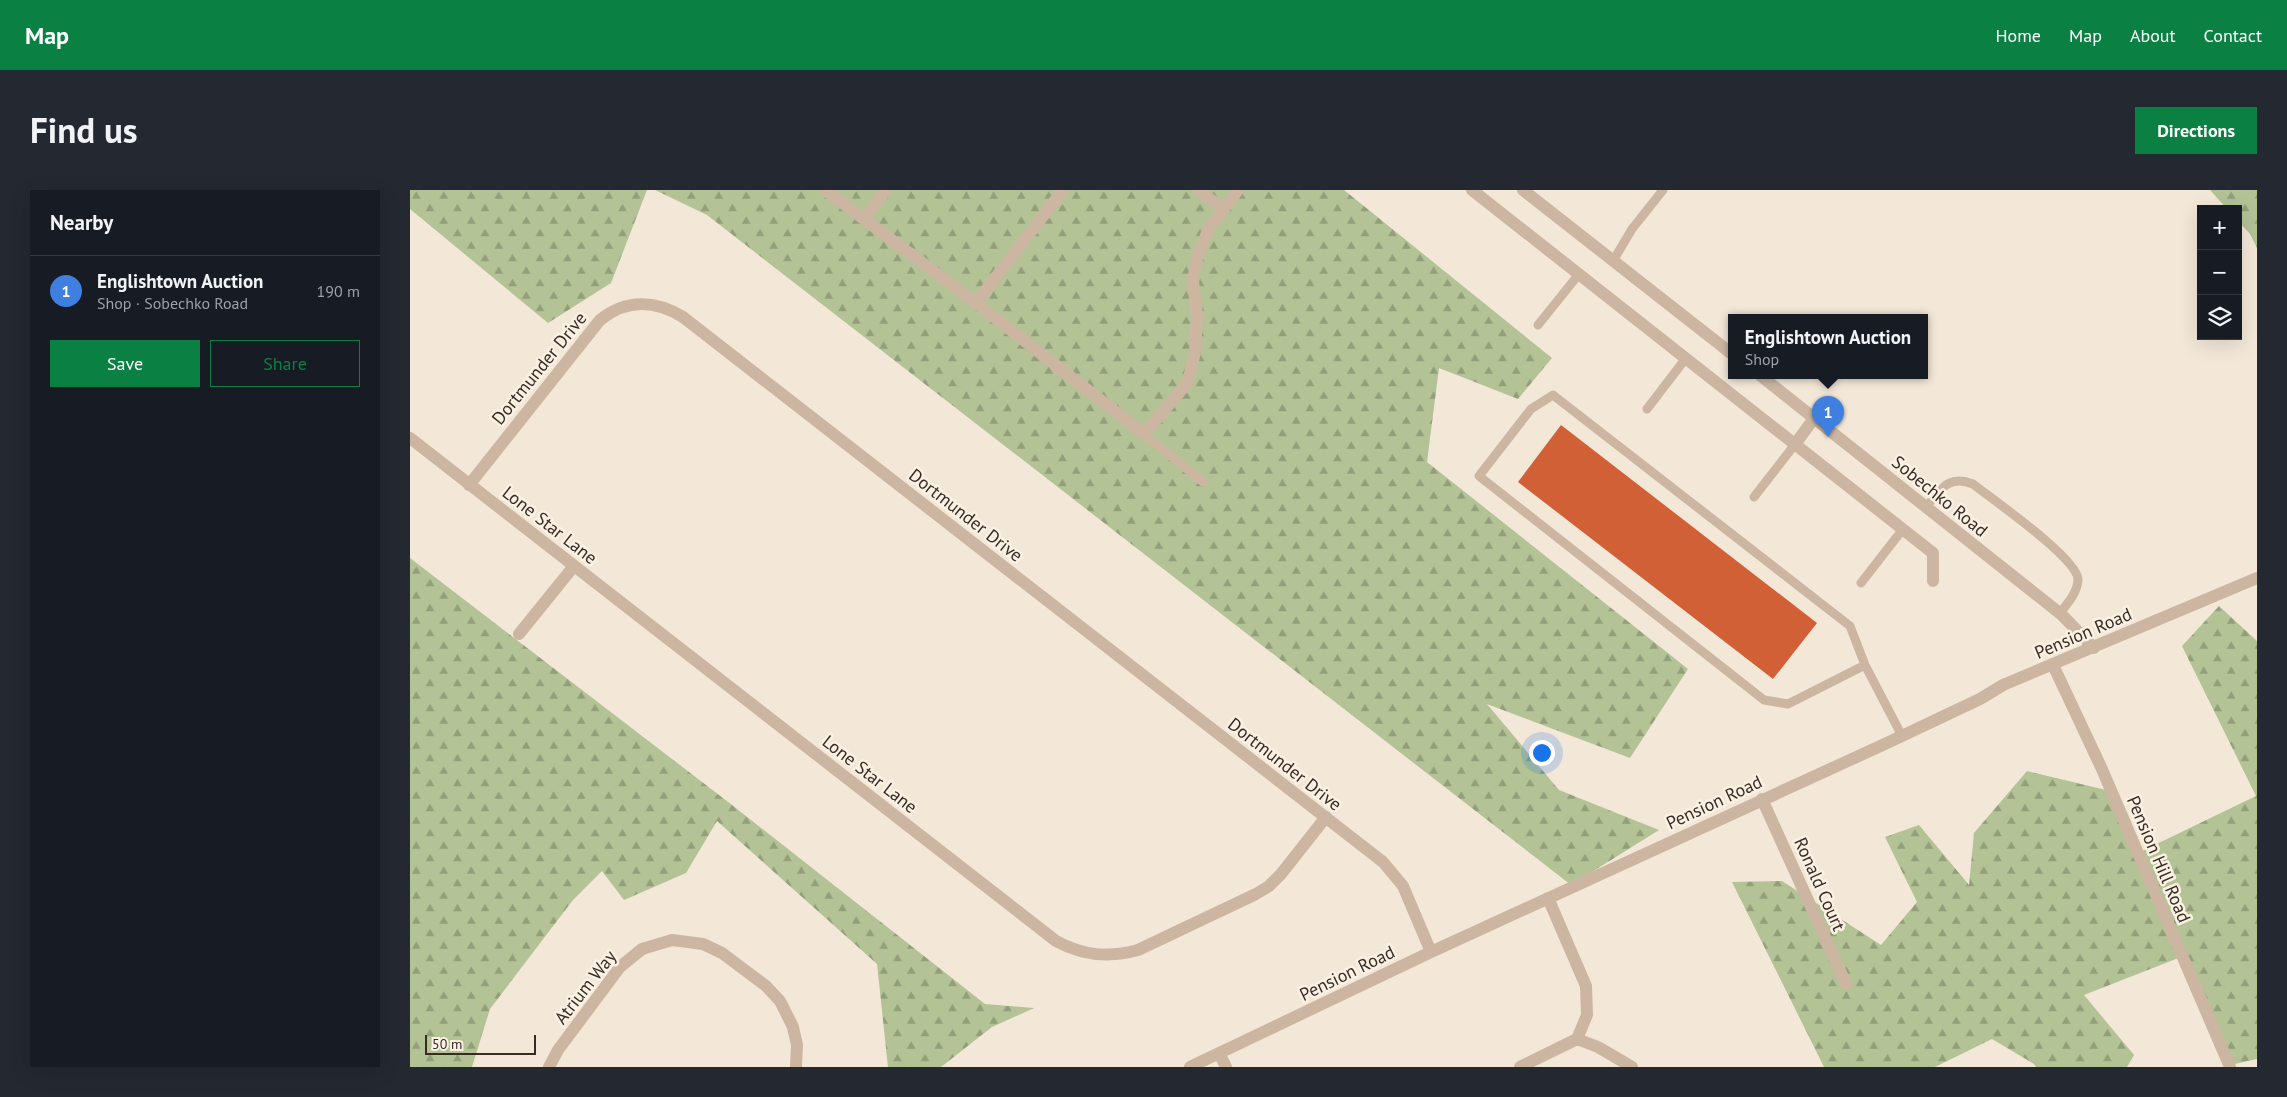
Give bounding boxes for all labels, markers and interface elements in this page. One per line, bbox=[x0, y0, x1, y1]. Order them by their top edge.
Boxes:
text: Map bbox=[25, 20, 69, 51]
text: Home bbox=[1995, 24, 2041, 47]
text: Map bbox=[2069, 24, 2102, 47]
text: About bbox=[2130, 24, 2176, 47]
text: Contact bbox=[2204, 24, 2262, 47]
text: Find us bbox=[30, 107, 138, 153]
button: Directions bbox=[2135, 107, 2257, 154]
map controls bbox=[2197, 205, 2242, 340]
button: + bbox=[2197, 205, 2242, 250]
text: Nearby bbox=[50, 209, 113, 236]
button: − bbox=[2197, 250, 2242, 295]
text: Englishtown Auction bbox=[97, 269, 263, 293]
text: 1 bbox=[61, 281, 71, 301]
text: 190 m bbox=[317, 281, 360, 301]
text: Shop · Sobechko Road bbox=[97, 293, 248, 313]
button: layers bbox=[2197, 295, 2242, 340]
street label: Dortmunder Drive bbox=[487, 307, 591, 429]
popup bbox=[1728, 314, 1928, 379]
text: Englishtown Auction bbox=[1745, 325, 1911, 349]
button: Save bbox=[50, 340, 200, 387]
button: Share bbox=[210, 340, 360, 387]
text: Shop bbox=[1745, 349, 1779, 369]
pin: 1 bbox=[1812, 396, 1844, 437]
street label: Sobechko Road bbox=[1887, 450, 1993, 542]
street label: Dortmunder Drive bbox=[904, 463, 1028, 567]
street label: Lone Star Lane bbox=[498, 481, 602, 569]
street label: Pension Road bbox=[2031, 602, 2135, 664]
street label: Dortmunder Drive bbox=[1223, 712, 1347, 816]
street label: Lone Star Lane bbox=[818, 730, 922, 818]
your location bbox=[1529, 740, 1555, 766]
street label: Pension Road bbox=[1662, 770, 1766, 834]
street label: Pension Hill Road bbox=[2122, 792, 2196, 926]
street label: Ronald Court bbox=[1789, 834, 1851, 934]
street label: Pension Road bbox=[1296, 940, 1398, 1006]
street label: Atrium Way bbox=[549, 945, 621, 1029]
scale bar bbox=[425, 1032, 536, 1055]
text: 50 m bbox=[432, 1035, 462, 1053]

